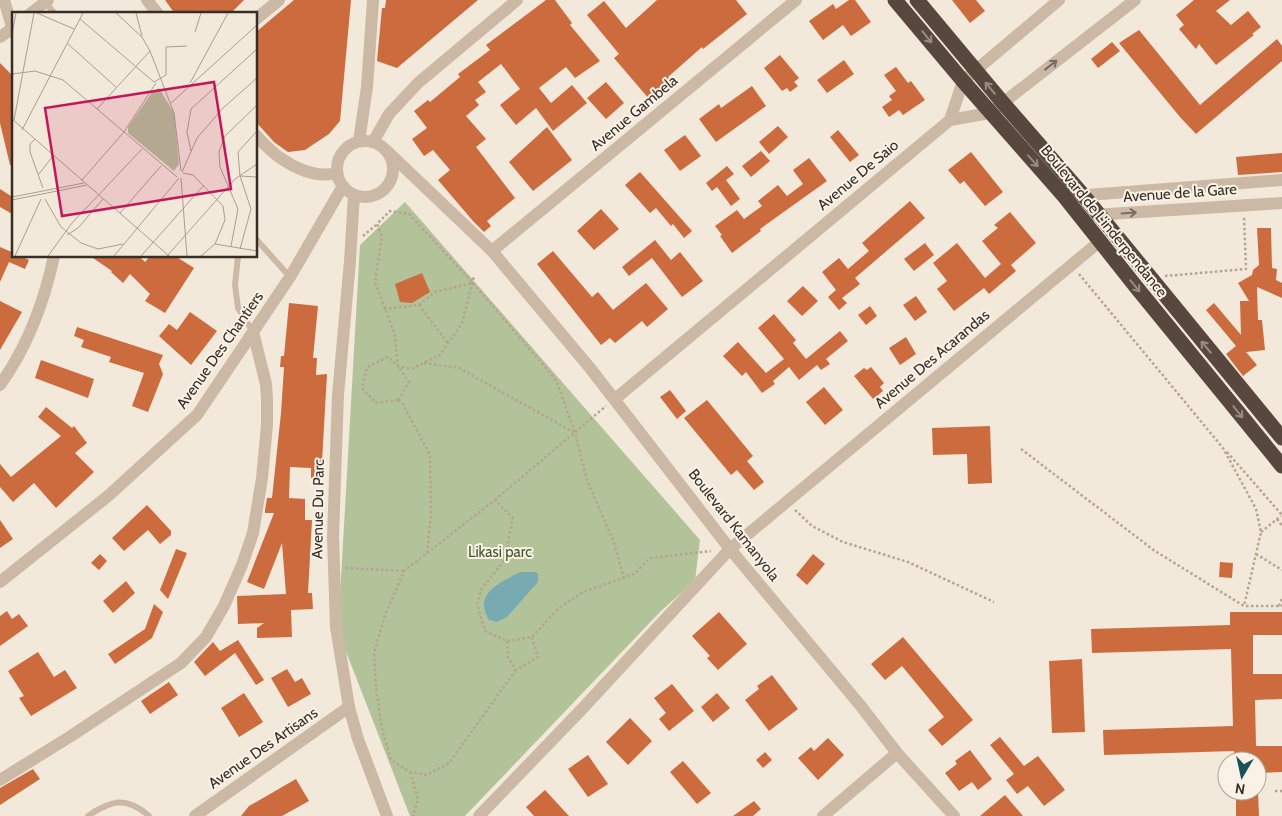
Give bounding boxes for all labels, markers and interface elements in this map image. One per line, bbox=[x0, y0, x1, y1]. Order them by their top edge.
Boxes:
inset map bbox=[12, 12, 258, 258]
one-way arrow bbox=[921, 31, 932, 44]
one-way arrow bbox=[1044, 60, 1057, 71]
street label: Avenue Gambela bbox=[587, 71, 682, 155]
one-way arrow bbox=[984, 81, 995, 94]
street label: Avenue De Saio bbox=[814, 136, 902, 214]
street label: Boulevard de L'inderpendance bbox=[1037, 141, 1171, 301]
one-way arrow bbox=[1027, 154, 1038, 167]
street label: Avenue de la Gare bbox=[1123, 180, 1238, 206]
one-way arrow bbox=[1121, 208, 1137, 217]
one-way arrow bbox=[1130, 280, 1141, 293]
street label: Avenue Des Chantiers bbox=[173, 288, 267, 412]
street label: Avenue Des Acarandas bbox=[871, 306, 993, 412]
one-way arrow bbox=[1201, 341, 1212, 354]
one-way arrow bbox=[1233, 405, 1244, 418]
street label: Avenue Du Parc bbox=[308, 459, 328, 559]
street label: Boulevard Kamanyola bbox=[685, 465, 784, 585]
park label: Likasi parc bbox=[468, 543, 532, 561]
street label: Avenue Des Artisans bbox=[205, 704, 321, 792]
north arrow bbox=[1217, 751, 1267, 801]
text: N bbox=[1234, 779, 1246, 799]

